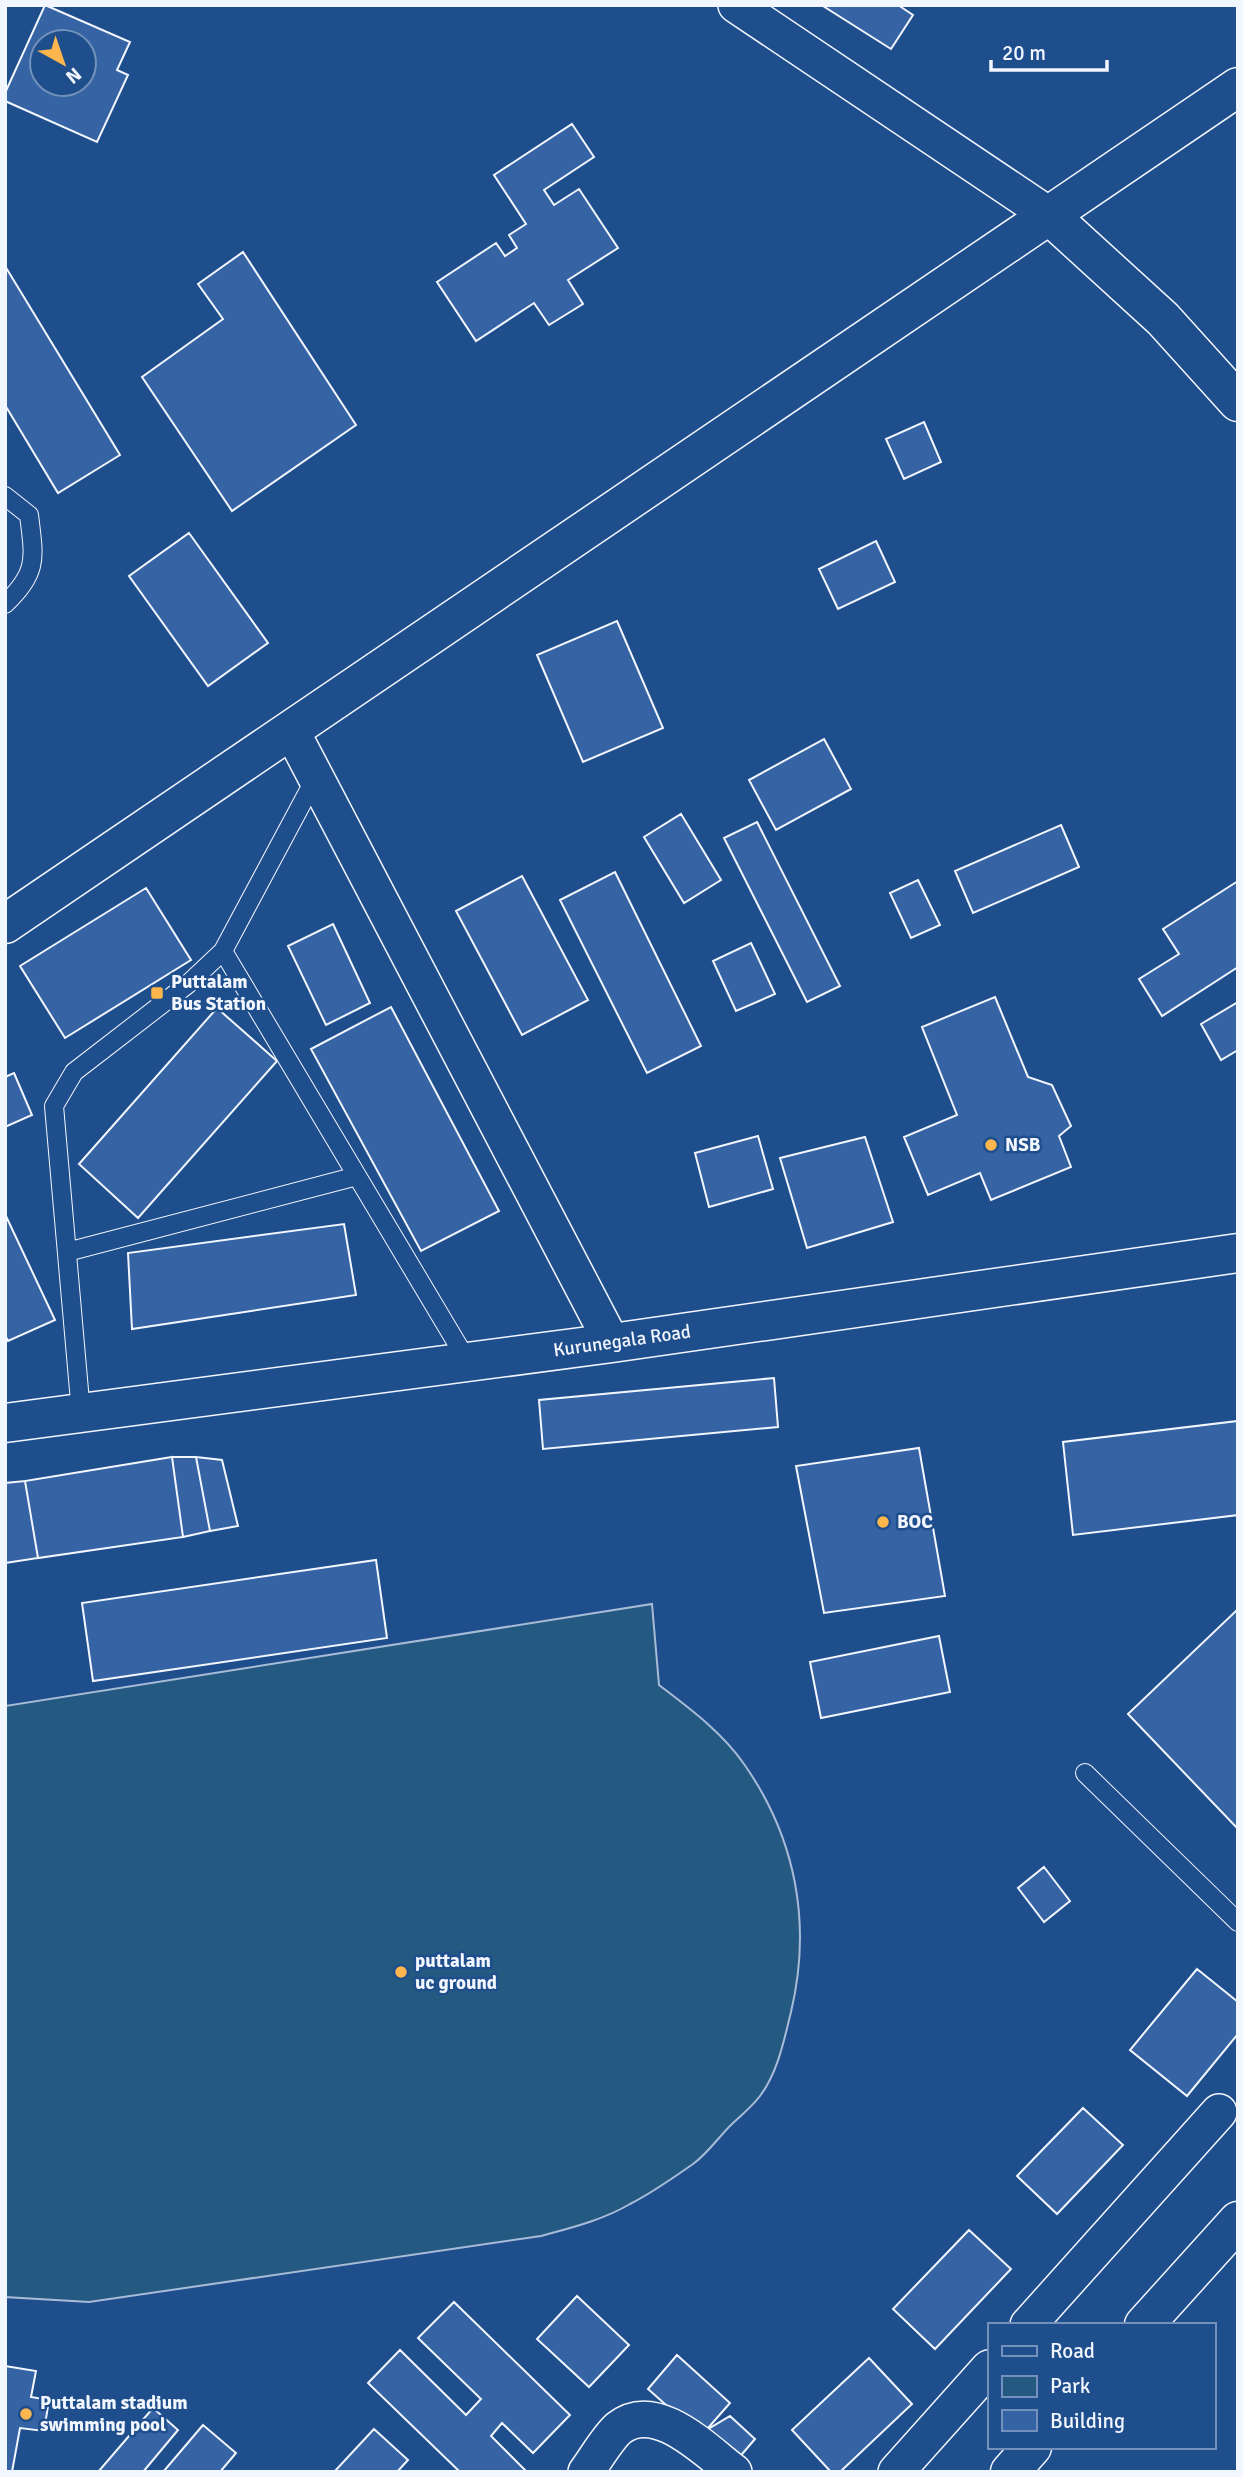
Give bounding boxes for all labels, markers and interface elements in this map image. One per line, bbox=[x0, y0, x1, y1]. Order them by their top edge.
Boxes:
north arrow bbox=[28, 28, 98, 98]
scale bar bbox=[991, 28, 1106, 72]
text: 20 m bbox=[1002, 40, 1046, 66]
text: N bbox=[61, 62, 86, 89]
place label: Puttalam Bus Station bbox=[171, 970, 266, 1016]
marker: Puttalam Bus Station bbox=[149, 985, 165, 1001]
place label: NSB bbox=[1005, 1133, 1041, 1157]
marker: NSB bbox=[983, 1137, 999, 1153]
street label: Kurunegala Road bbox=[552, 1319, 692, 1363]
place label: BOC bbox=[897, 1510, 933, 1534]
marker: BOC bbox=[875, 1514, 891, 1530]
place label: puttalam uc ground bbox=[415, 1949, 497, 1995]
marker: puttalam uc ground bbox=[393, 1964, 409, 1980]
legend bbox=[988, 2323, 1215, 2449]
text: Road bbox=[1050, 2338, 1095, 2364]
text: Park bbox=[1050, 2373, 1091, 2399]
place label: Puttalam stadium swimming pool bbox=[40, 2391, 188, 2437]
marker: Puttalam stadium swimming pool bbox=[18, 2406, 34, 2422]
text: Building bbox=[1050, 2408, 1125, 2434]

